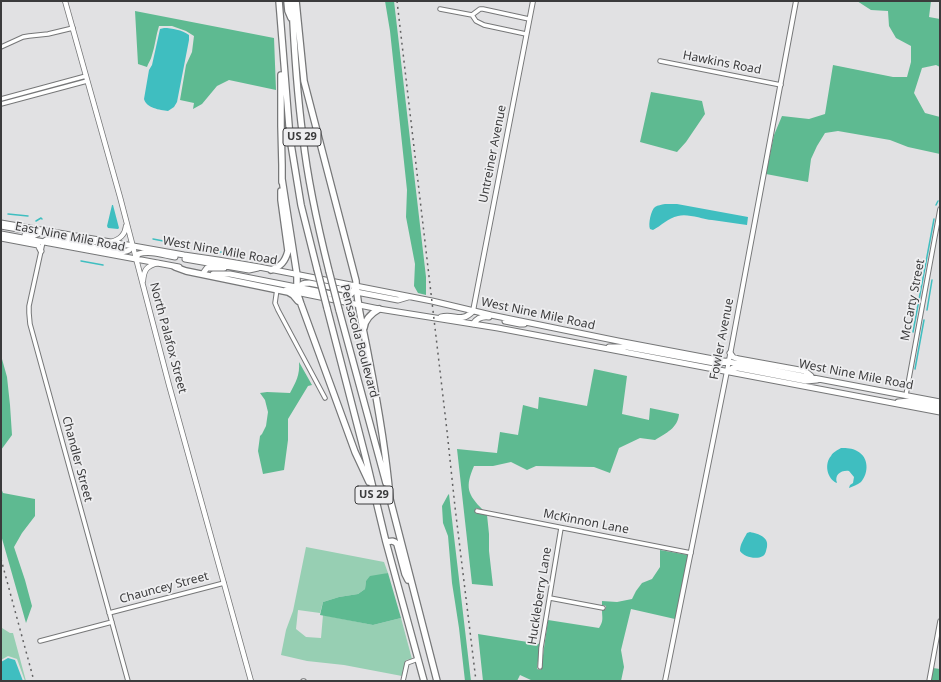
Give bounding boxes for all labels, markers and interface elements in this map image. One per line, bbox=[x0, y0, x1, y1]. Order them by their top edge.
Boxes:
street label: Hawkins Road bbox=[682, 48, 762, 78]
street label: Untreiner Avenue bbox=[476, 104, 510, 204]
road number: US 29 bbox=[283, 128, 321, 146]
street label: East Nine Mile Road bbox=[14, 219, 126, 255]
street label: West Nine Mile Road bbox=[162, 234, 278, 268]
street label: McCarty Street bbox=[898, 258, 928, 342]
street label: North Palafox Street bbox=[146, 281, 190, 395]
street label: Pensacola Boulevard bbox=[337, 283, 381, 399]
street label: West Nine Mile Road bbox=[480, 295, 596, 333]
street label: Fowler Avenue bbox=[707, 297, 737, 381]
street label: West Nine Mile Road bbox=[798, 357, 914, 393]
street label: Chandler Street bbox=[59, 415, 95, 503]
road number: US 29 bbox=[355, 486, 393, 504]
street label: McKinnon Lane bbox=[542, 507, 630, 537]
street label: Huckleberry Lane bbox=[525, 546, 555, 646]
street label: Chauncey Street bbox=[118, 569, 210, 607]

